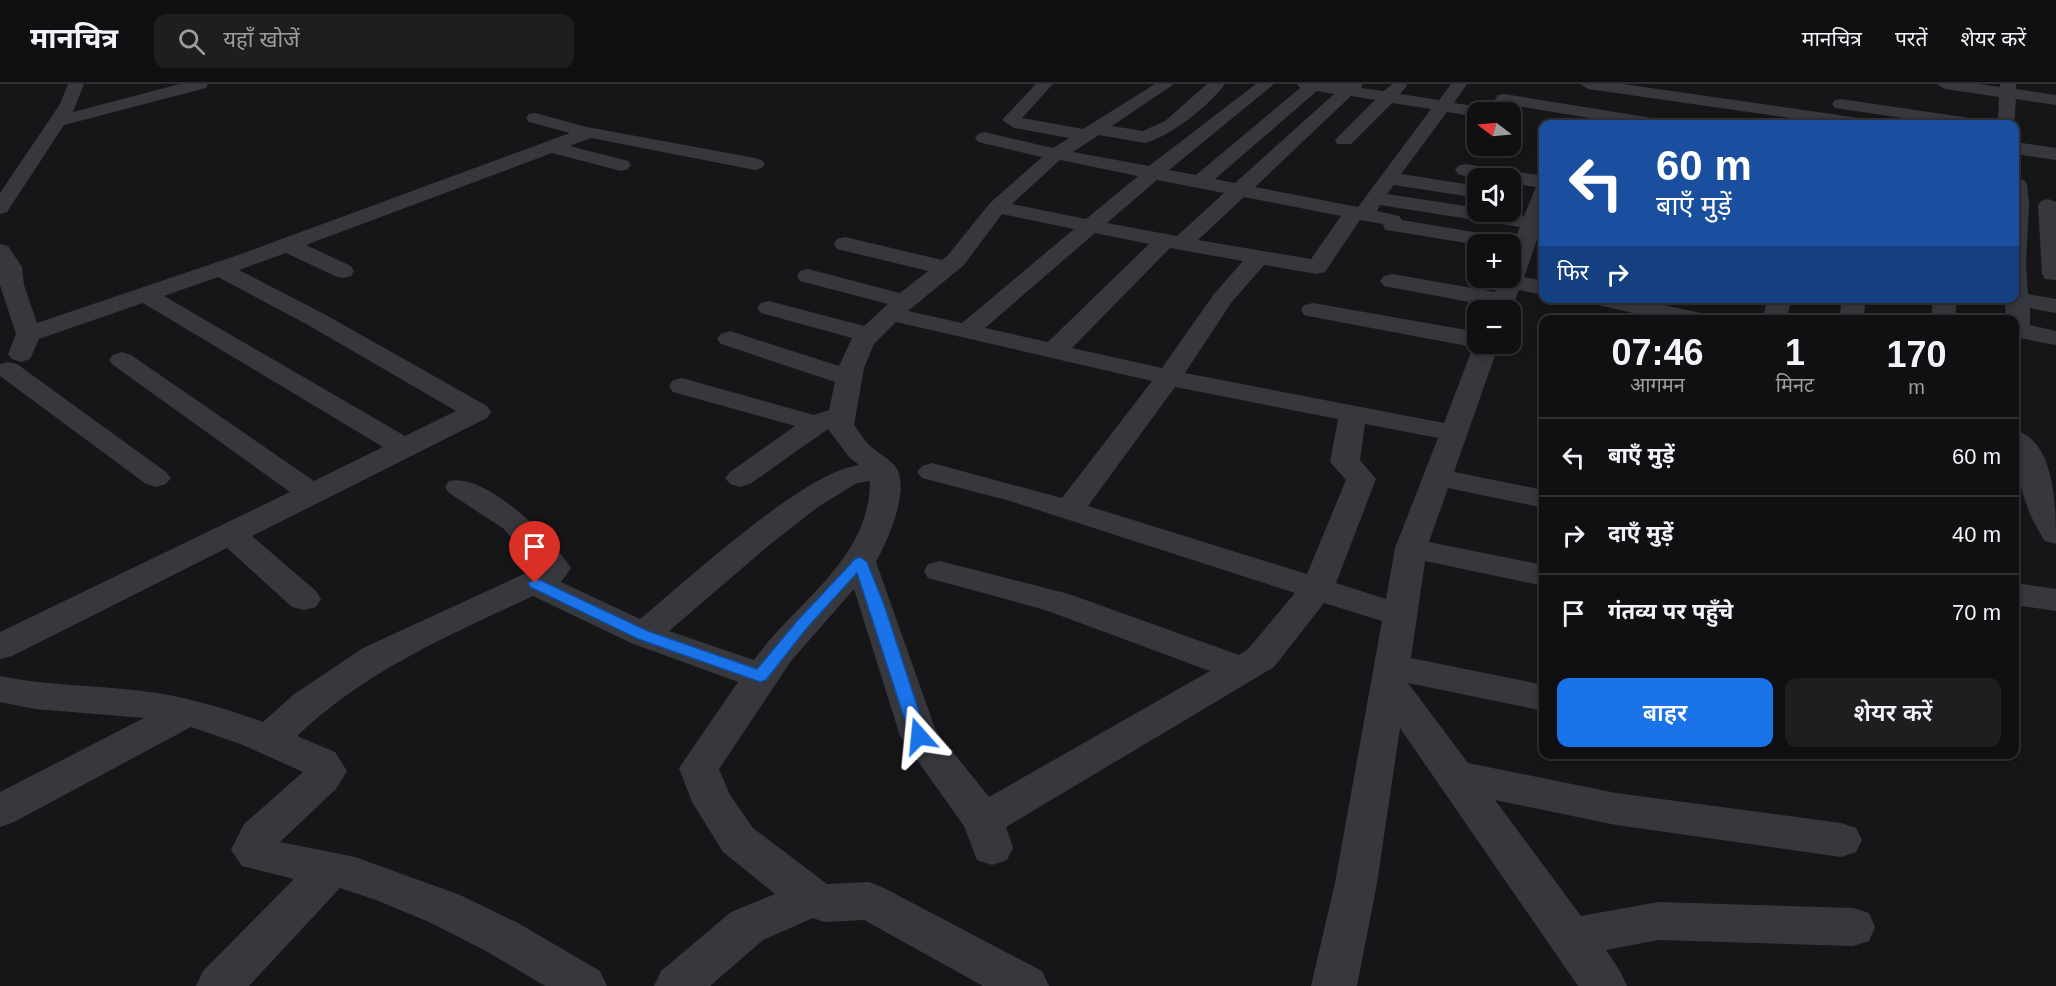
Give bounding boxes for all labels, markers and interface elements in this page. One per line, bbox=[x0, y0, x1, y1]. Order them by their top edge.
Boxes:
search box bbox=[154, 14, 574, 68]
text: मानचित्र bbox=[30, 23, 118, 54]
icon: search bbox=[175, 25, 208, 58]
text: यहाँ खोजें bbox=[223, 27, 300, 52]
text: मानचित्र bbox=[1802, 27, 1862, 50]
text: परतें bbox=[1895, 27, 1927, 50]
text: शेयर करें bbox=[1960, 27, 2026, 50]
north arrow bbox=[1467, 102, 1521, 156]
map controls bbox=[1467, 102, 1521, 354]
text: 60 m bbox=[1656, 142, 1752, 189]
icon: left bbox=[1557, 144, 1635, 222]
button: sound bbox=[1467, 168, 1521, 222]
text: बाएँ मुड़ें bbox=[1656, 191, 1731, 221]
button: + bbox=[1467, 234, 1521, 288]
icon: right bbox=[1601, 258, 1634, 291]
text: फिर bbox=[1557, 260, 1589, 285]
button: − bbox=[1467, 300, 1521, 354]
text: 07:46 bbox=[1611, 332, 1703, 373]
text: 1 bbox=[1785, 332, 1805, 373]
text: 170 bbox=[1887, 334, 1947, 375]
text: आगमन bbox=[1630, 374, 1685, 396]
text: मिनट bbox=[1776, 374, 1814, 396]
text: m bbox=[1908, 376, 1925, 398]
icon: left bbox=[1557, 441, 1590, 474]
text: बाएँ मुड़ें bbox=[1608, 443, 1674, 468]
text: 60 m bbox=[1952, 444, 2001, 469]
icon: right bbox=[1557, 519, 1590, 552]
pin bbox=[509, 521, 560, 583]
text: दाएँ मुड़ें bbox=[1608, 521, 1673, 546]
text: 40 m bbox=[1952, 522, 2001, 547]
icon: arrive bbox=[518, 530, 551, 563]
icon: arrive bbox=[1557, 597, 1590, 630]
text: गंतव्य पर पहुँचे bbox=[1608, 599, 1733, 624]
text: 70 m bbox=[1952, 600, 2001, 625]
button: बाहर bbox=[1557, 678, 1773, 747]
button: शेयर करें bbox=[1785, 678, 2001, 747]
position arrow bbox=[887, 704, 951, 768]

